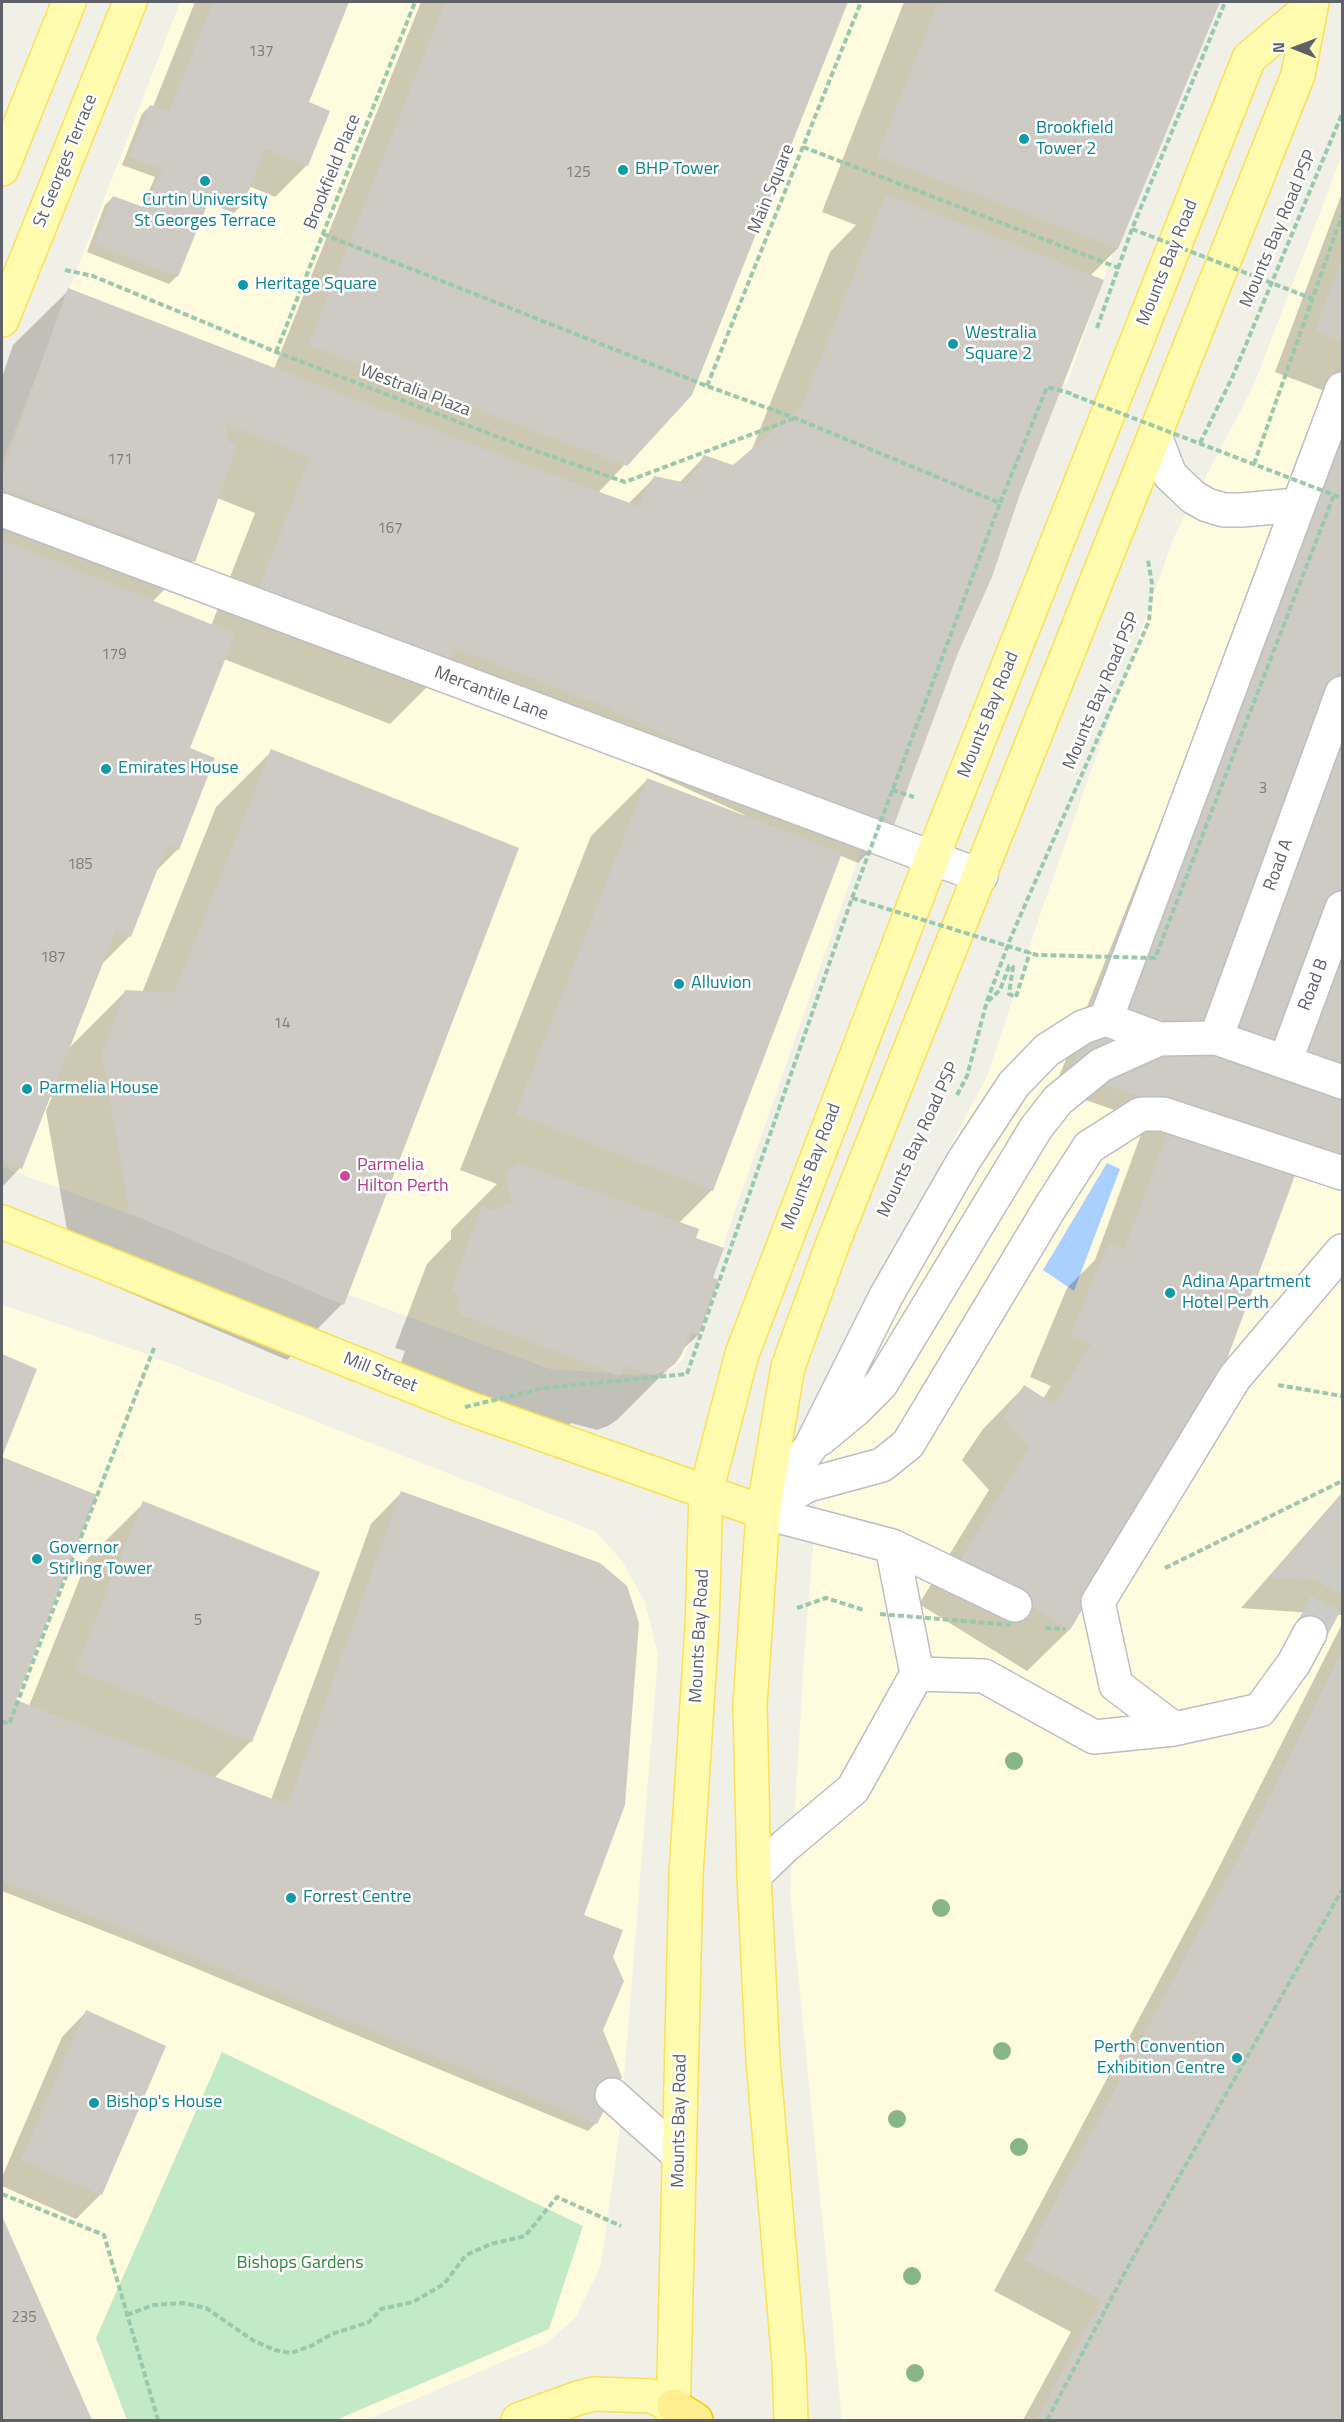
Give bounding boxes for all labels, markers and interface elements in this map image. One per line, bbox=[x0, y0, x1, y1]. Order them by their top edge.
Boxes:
north arrow bbox=[1266, 18, 1326, 78]
text: N bbox=[1266, 42, 1290, 53]
house number: 137 bbox=[248, 43, 274, 61]
street label: St Georges Terrace bbox=[29, 91, 103, 231]
street label: Brookfield Place bbox=[300, 111, 366, 233]
place label: Brookfield Tower 2 bbox=[1036, 118, 1113, 160]
marker: Brookfield Tower 2 bbox=[1017, 132, 1031, 146]
street label: Main Square bbox=[744, 141, 800, 237]
street label: Mounts Bay Road PSP bbox=[1236, 147, 1322, 311]
place label: BHP Tower bbox=[635, 159, 719, 181]
marker: BHP Tower bbox=[616, 163, 630, 177]
house number: 125 bbox=[565, 164, 591, 182]
marker: Curtin University St Georges Terrace bbox=[198, 174, 212, 188]
place label: Curtin University St Georges Terrace bbox=[134, 190, 276, 232]
street label: Mounts Bay Road bbox=[1133, 197, 1203, 329]
place label: Heritage Square bbox=[255, 274, 377, 296]
marker: Heritage Square bbox=[236, 278, 250, 292]
place label: Westralia Square 2 bbox=[965, 323, 1037, 366]
marker: Westralia Square 2 bbox=[946, 337, 960, 351]
street label: Westralia Plaza bbox=[357, 360, 473, 422]
house number: 171 bbox=[107, 451, 133, 469]
house number: 167 bbox=[377, 520, 403, 538]
street label: Mounts Bay Road PSP bbox=[1059, 609, 1145, 773]
house number: 179 bbox=[101, 646, 127, 664]
street label: Mounts Bay Road bbox=[954, 649, 1024, 781]
street label: Mercantile Lane bbox=[431, 662, 551, 726]
place label: Emirates House bbox=[118, 758, 239, 780]
marker: Emirates House bbox=[99, 762, 113, 776]
house number: 3 bbox=[1259, 780, 1267, 798]
street label: Road A bbox=[1260, 836, 1298, 894]
house number: 185 bbox=[67, 856, 93, 874]
house number: 187 bbox=[40, 949, 66, 967]
street label: Road B bbox=[1294, 956, 1334, 1014]
place label: Alluvion bbox=[691, 973, 751, 995]
marker: Alluvion bbox=[672, 977, 686, 991]
house number: 14 bbox=[274, 1015, 290, 1033]
street label: Mounts Bay Road PSP bbox=[873, 1059, 965, 1221]
place label: Parmelia House bbox=[39, 1078, 159, 1100]
marker: Parmelia House bbox=[20, 1082, 34, 1096]
street label: Mounts Bay Road bbox=[778, 1101, 846, 1233]
place label: Parmelia Hilton Perth bbox=[357, 1155, 449, 1198]
marker: Parmelia Hilton Perth bbox=[338, 1169, 352, 1183]
place label: Adina Apartment Hotel Perth bbox=[1182, 1272, 1311, 1314]
marker: Adina Apartment Hotel Perth bbox=[1163, 1286, 1177, 1300]
street label: Mill Street bbox=[340, 1348, 420, 1398]
place label: Governor Stirling Tower bbox=[49, 1538, 152, 1580]
marker: Governor Stirling Tower bbox=[30, 1552, 44, 1566]
street label: Mounts Bay Road bbox=[686, 1569, 714, 1703]
house number: 5 bbox=[194, 1612, 202, 1630]
place label: Forrest Centre bbox=[303, 1887, 411, 1909]
marker: Forrest Centre bbox=[284, 1891, 298, 1905]
place label: Perth Convention Exhibition Centre bbox=[1094, 2037, 1225, 2080]
marker: Perth Convention Exhibition Centre bbox=[1230, 2051, 1244, 2065]
street label: Mounts Bay Road bbox=[668, 2054, 692, 2188]
place label: Bishop's House bbox=[106, 2092, 222, 2114]
marker: Bishop's House bbox=[87, 2096, 101, 2110]
park label: Bishops Gardens bbox=[236, 2253, 364, 2275]
house number: 235 bbox=[11, 2309, 37, 2327]

